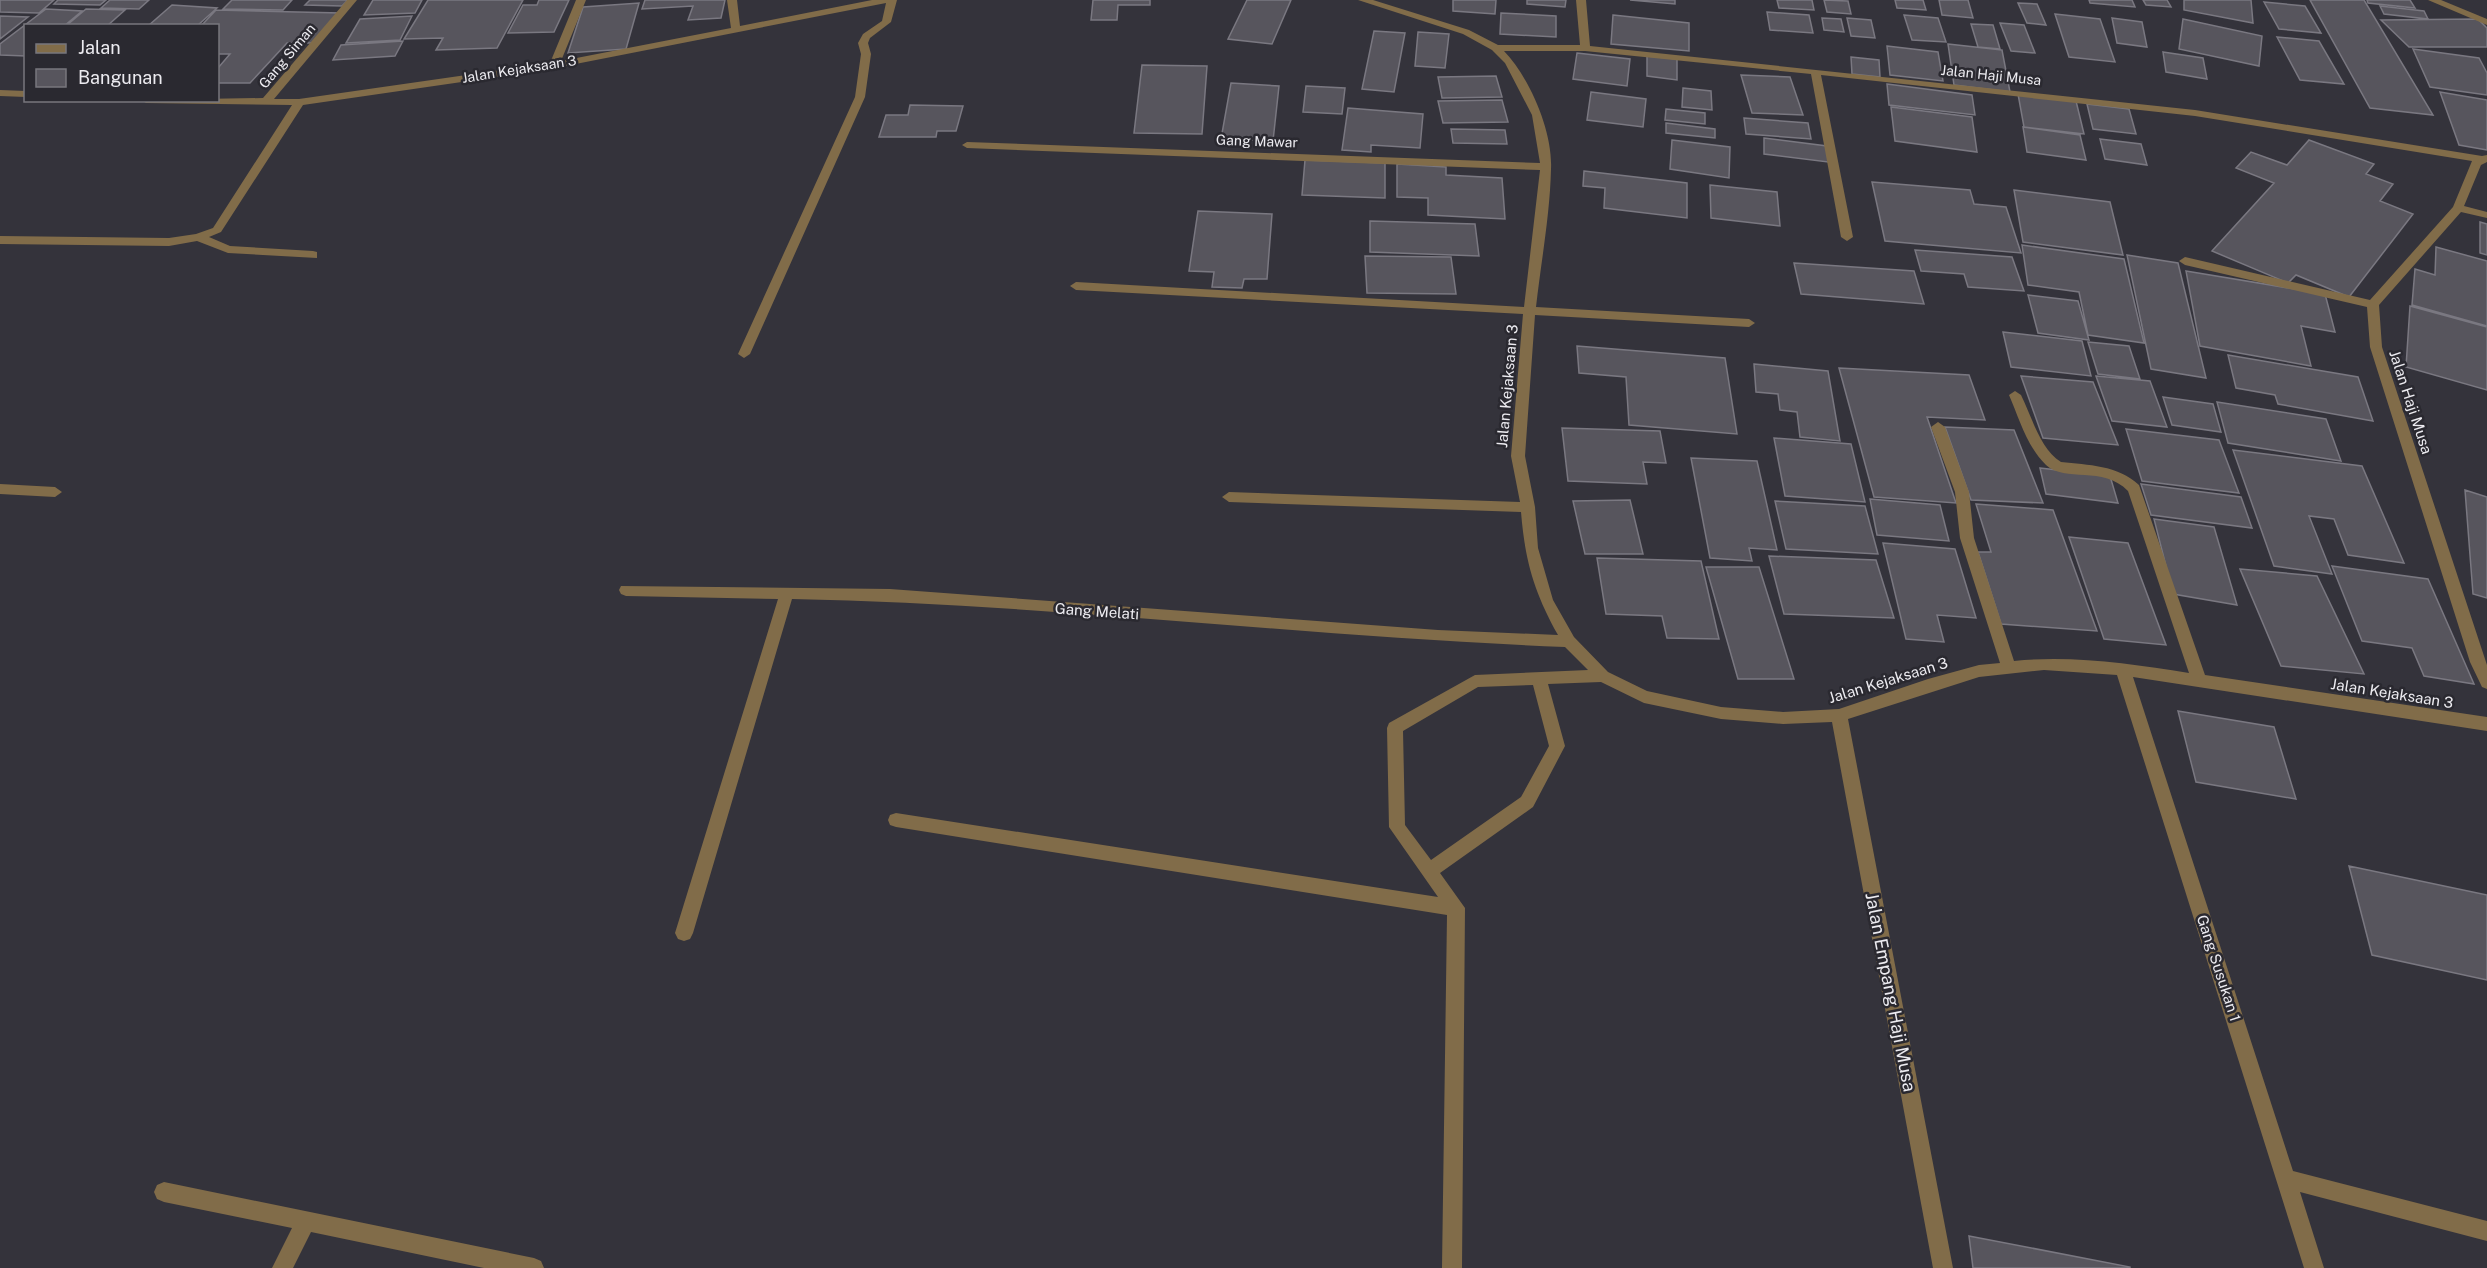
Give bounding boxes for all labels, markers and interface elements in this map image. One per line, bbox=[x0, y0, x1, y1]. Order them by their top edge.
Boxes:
street label: Gang Siman bbox=[255, 21, 319, 91]
legend bbox=[24, 24, 219, 102]
text: Jalan bbox=[78, 37, 121, 58]
street label: Jalan Kejaksaan 3 bbox=[461, 52, 578, 86]
street label: Jalan Haji Musa bbox=[1940, 62, 2042, 88]
text: Bangunan bbox=[78, 67, 163, 88]
street label: Gang Mawar bbox=[1216, 132, 1298, 150]
street label: Jalan Kejaksaan 3 bbox=[1493, 324, 1521, 448]
street label: Jalan Haji Musa bbox=[2386, 348, 2436, 456]
street label: Gang Melati bbox=[1054, 600, 1140, 622]
street label: Jalan Kejaksaan 3 bbox=[1826, 654, 1950, 706]
street label: Jalan Kejaksaan 3 bbox=[2329, 675, 2455, 711]
street label: Jalan Empang Haji Musa bbox=[1861, 890, 1921, 1094]
street label: Gang Susukan 1 bbox=[2194, 913, 2244, 1023]

